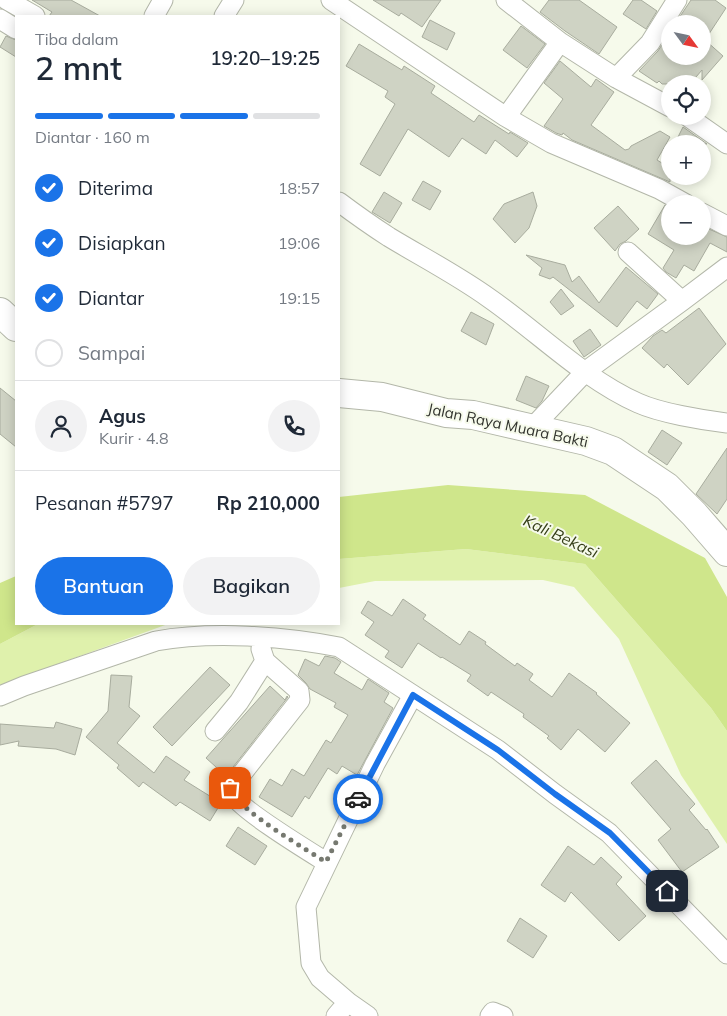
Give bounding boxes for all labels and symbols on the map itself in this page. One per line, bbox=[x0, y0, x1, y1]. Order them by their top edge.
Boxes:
north arrow bbox=[661, 15, 711, 65]
street label: Jalan Raya Muara Bakti bbox=[426, 399, 590, 451]
water label: Kali Bekasi bbox=[520, 510, 602, 562]
pin bbox=[209, 767, 251, 809]
courier bbox=[333, 774, 383, 824]
pin bbox=[646, 870, 688, 912]

